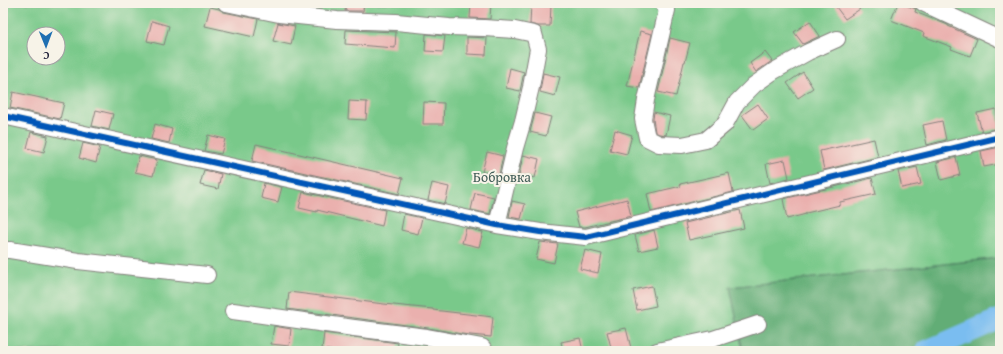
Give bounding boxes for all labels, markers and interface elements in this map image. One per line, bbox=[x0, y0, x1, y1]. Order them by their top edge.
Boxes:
north arrow bbox=[26, 26, 66, 66]
text: С bbox=[43, 48, 49, 64]
park label: Бобровка bbox=[473, 167, 531, 187]

